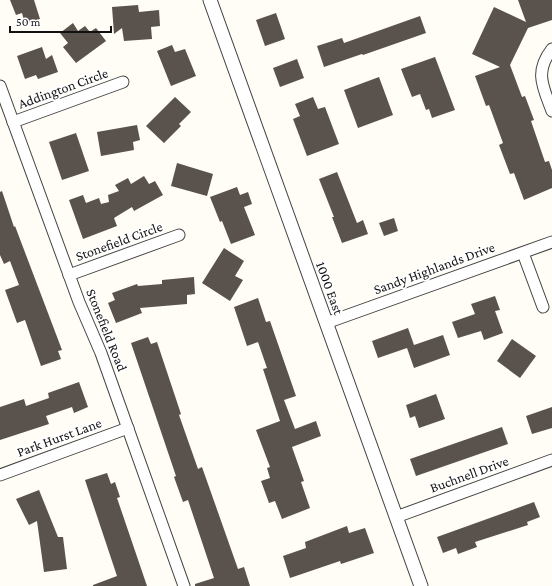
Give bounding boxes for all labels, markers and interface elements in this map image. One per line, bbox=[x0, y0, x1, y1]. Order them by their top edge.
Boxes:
scale bar bbox=[10, 8, 111, 34]
text: 50 m bbox=[16, 15, 41, 29]
street label: Addington Circle bbox=[16, 64, 110, 112]
street label: Stonefield Circle bbox=[73, 218, 165, 264]
street label: Sandy Highlands Drive bbox=[371, 239, 497, 297]
street label: 1000 East bbox=[313, 259, 347, 317]
street label: Stonefield Road bbox=[83, 286, 131, 374]
street label: Park Hurst Lane bbox=[14, 414, 104, 460]
street label: Buchnell Drive bbox=[428, 452, 510, 496]

